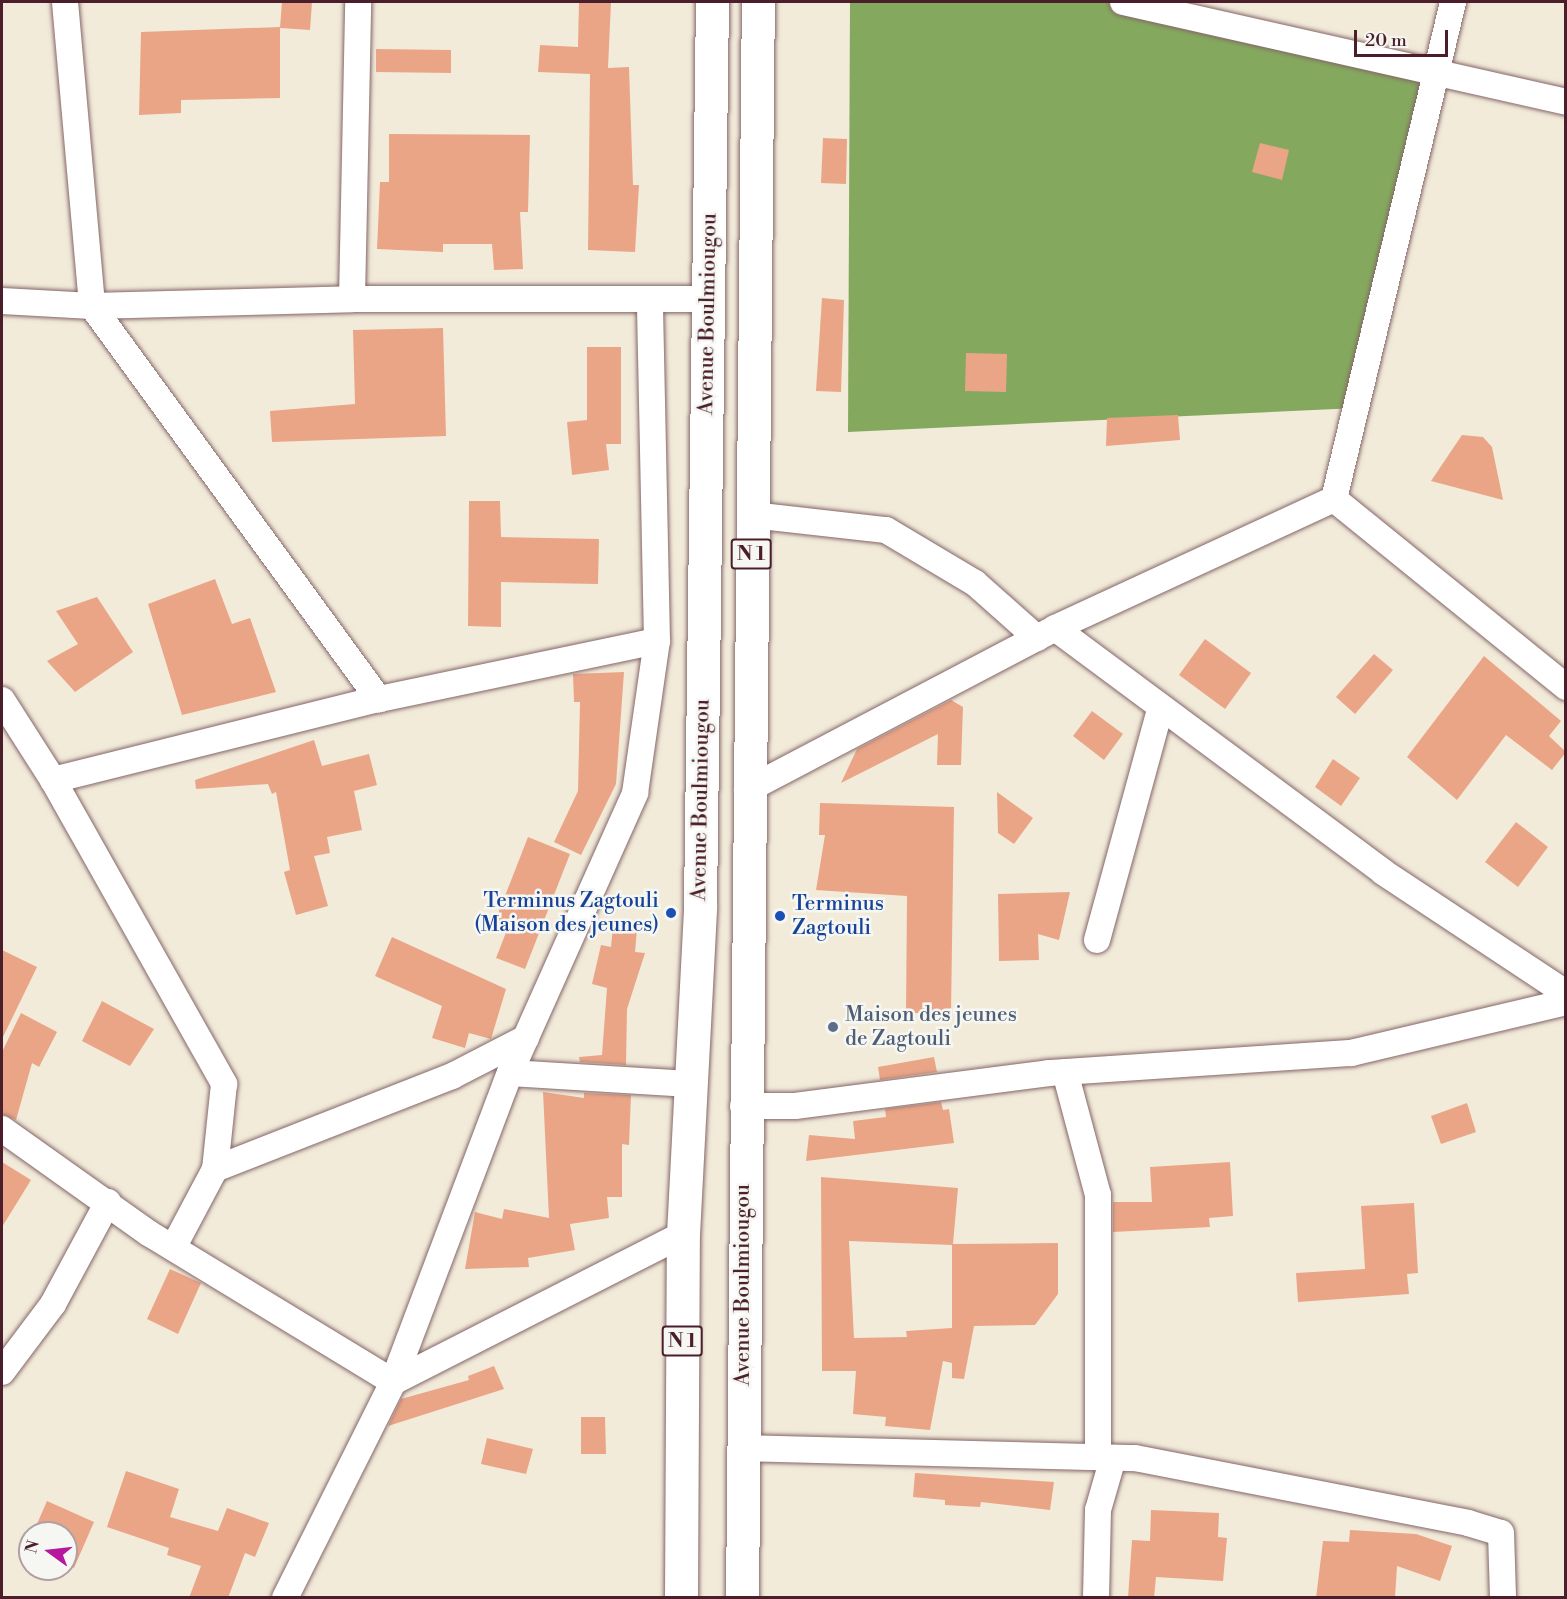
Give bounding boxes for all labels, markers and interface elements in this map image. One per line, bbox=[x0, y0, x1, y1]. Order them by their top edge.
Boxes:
scale bar bbox=[1357, 18, 1452, 56]
text: 20 m bbox=[1365, 29, 1407, 52]
street label: Avenue Boulmiougou bbox=[694, 213, 722, 415]
road number: N 1 bbox=[730, 537, 772, 571]
street label: Avenue Boulmiougou bbox=[687, 699, 715, 901]
place label: Terminus Zagtouli (Maison des jeunes) bbox=[474, 888, 659, 938]
place label: Terminus Zagtouli bbox=[792, 891, 884, 941]
marker: Terminus Zagtouli (Maison des jeunes) bbox=[664, 906, 678, 920]
marker: Terminus Zagtouli bbox=[773, 909, 787, 923]
place label: Maison des jeunes de Zagtouli bbox=[845, 1002, 1017, 1052]
marker: Maison des jeunes de Zagtouli bbox=[826, 1020, 840, 1034]
street label: Avenue Boulmiougou bbox=[730, 1184, 756, 1386]
road number: N 1 bbox=[661, 1324, 703, 1358]
north arrow bbox=[18, 1521, 78, 1581]
text: N bbox=[21, 1538, 44, 1556]

